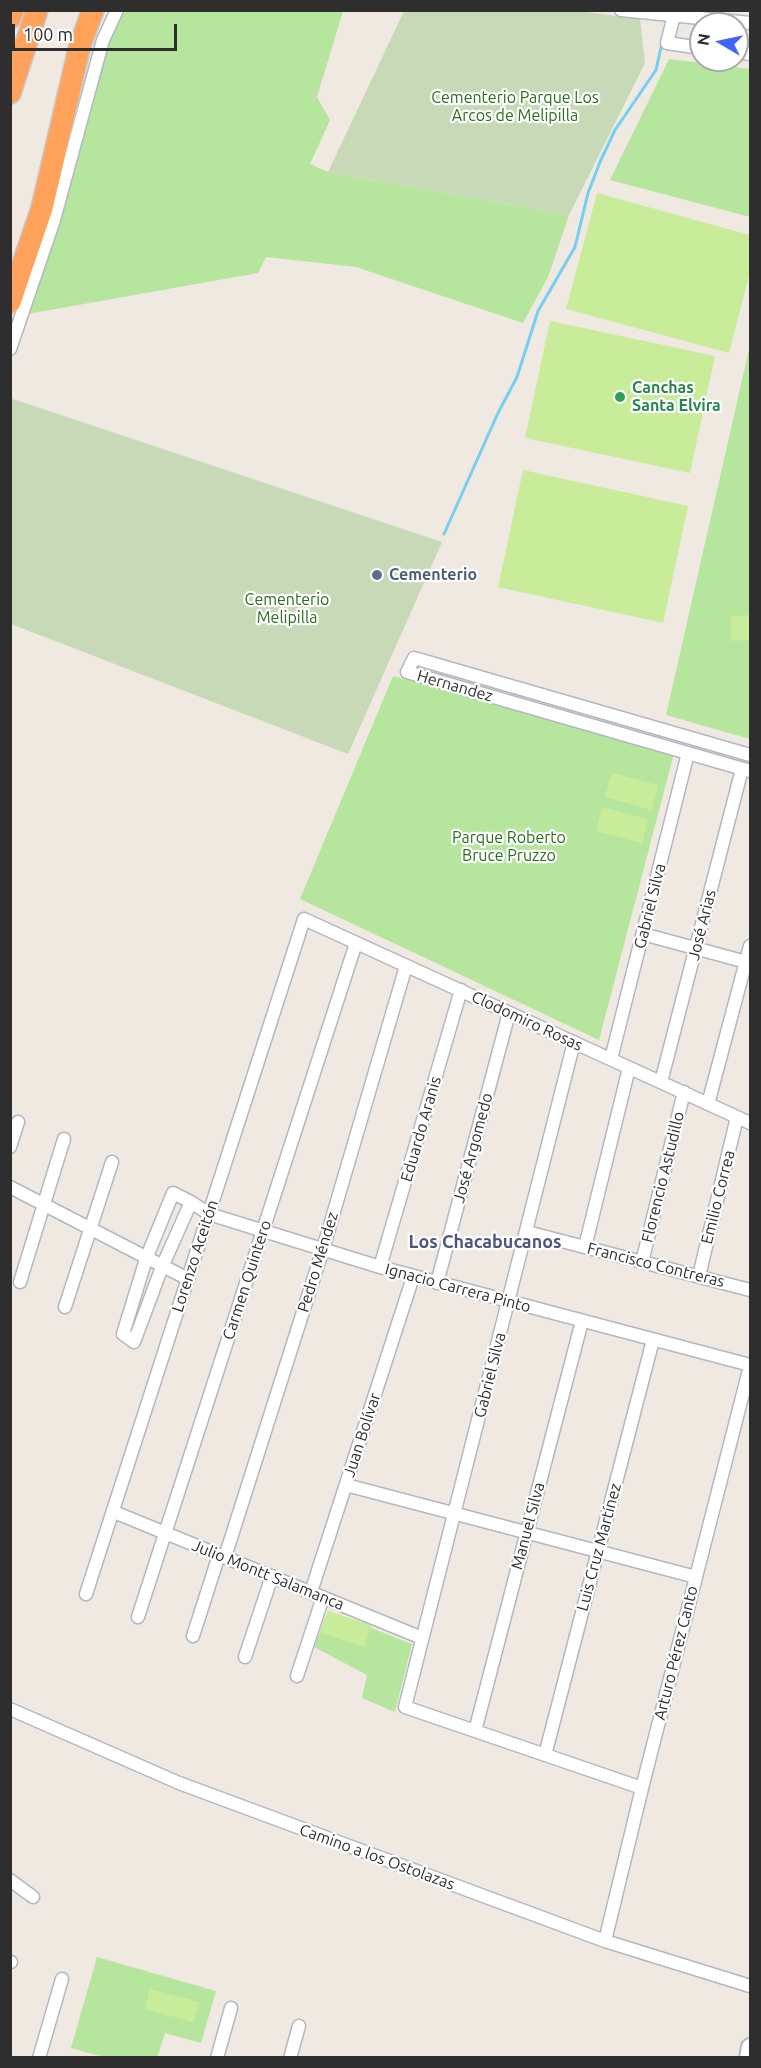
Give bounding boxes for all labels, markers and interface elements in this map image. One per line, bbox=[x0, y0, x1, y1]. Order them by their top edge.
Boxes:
scale bar bbox=[15, 12, 180, 50]
north arrow bbox=[689, 12, 749, 72]
text: 100 m bbox=[23, 24, 73, 44]
text: N bbox=[693, 32, 713, 47]
park label: Cementerio Parque Los Arcos de Melipilla bbox=[431, 88, 599, 126]
place label: Canchas Santa Elvira bbox=[632, 378, 721, 416]
marker: Canchas Santa Elvira bbox=[613, 390, 627, 404]
place label: Cementerio bbox=[389, 565, 477, 585]
marker: Cementerio bbox=[370, 568, 384, 582]
park label: Cementerio Melipilla bbox=[245, 590, 329, 628]
street label: Hernandez bbox=[415, 666, 495, 706]
park label: Parque Roberto Bruce Pruzzo bbox=[452, 828, 566, 866]
street label: Gabriel Silva bbox=[630, 861, 670, 951]
street label: José Arias bbox=[684, 888, 720, 962]
street label: Clodomiro Rosas bbox=[468, 987, 586, 1055]
street label: Eduardo Aranis bbox=[397, 1074, 445, 1184]
street label: José Argomedo bbox=[449, 1091, 497, 1205]
street label: Florencio Astudillo bbox=[637, 1110, 689, 1244]
street label: Emilio Correa bbox=[697, 1148, 739, 1246]
street label: Lorenzo Aceitón bbox=[168, 1197, 222, 1315]
street label: Pedro Méndez bbox=[294, 1209, 342, 1315]
street label: Carmen Quintero bbox=[219, 1218, 275, 1342]
district label: Los Chacabucanos bbox=[409, 1231, 561, 1253]
street label: Francisco Contreras bbox=[585, 1239, 727, 1291]
street label: Ignacio Carrera Pinto bbox=[383, 1259, 533, 1317]
street label: Gabriel Silva bbox=[470, 1330, 510, 1420]
street label: Juan Bolívar bbox=[339, 1390, 385, 1480]
street label: Manuel Silva bbox=[507, 1480, 549, 1572]
street label: Luis Cruz Martínez bbox=[573, 1481, 625, 1613]
street label: Julio Montt Salamanca bbox=[189, 1536, 347, 1614]
street label: Arturo Pérez Canto bbox=[650, 1584, 702, 1722]
street label: Camino a los Ostolazas bbox=[297, 1820, 457, 1894]

